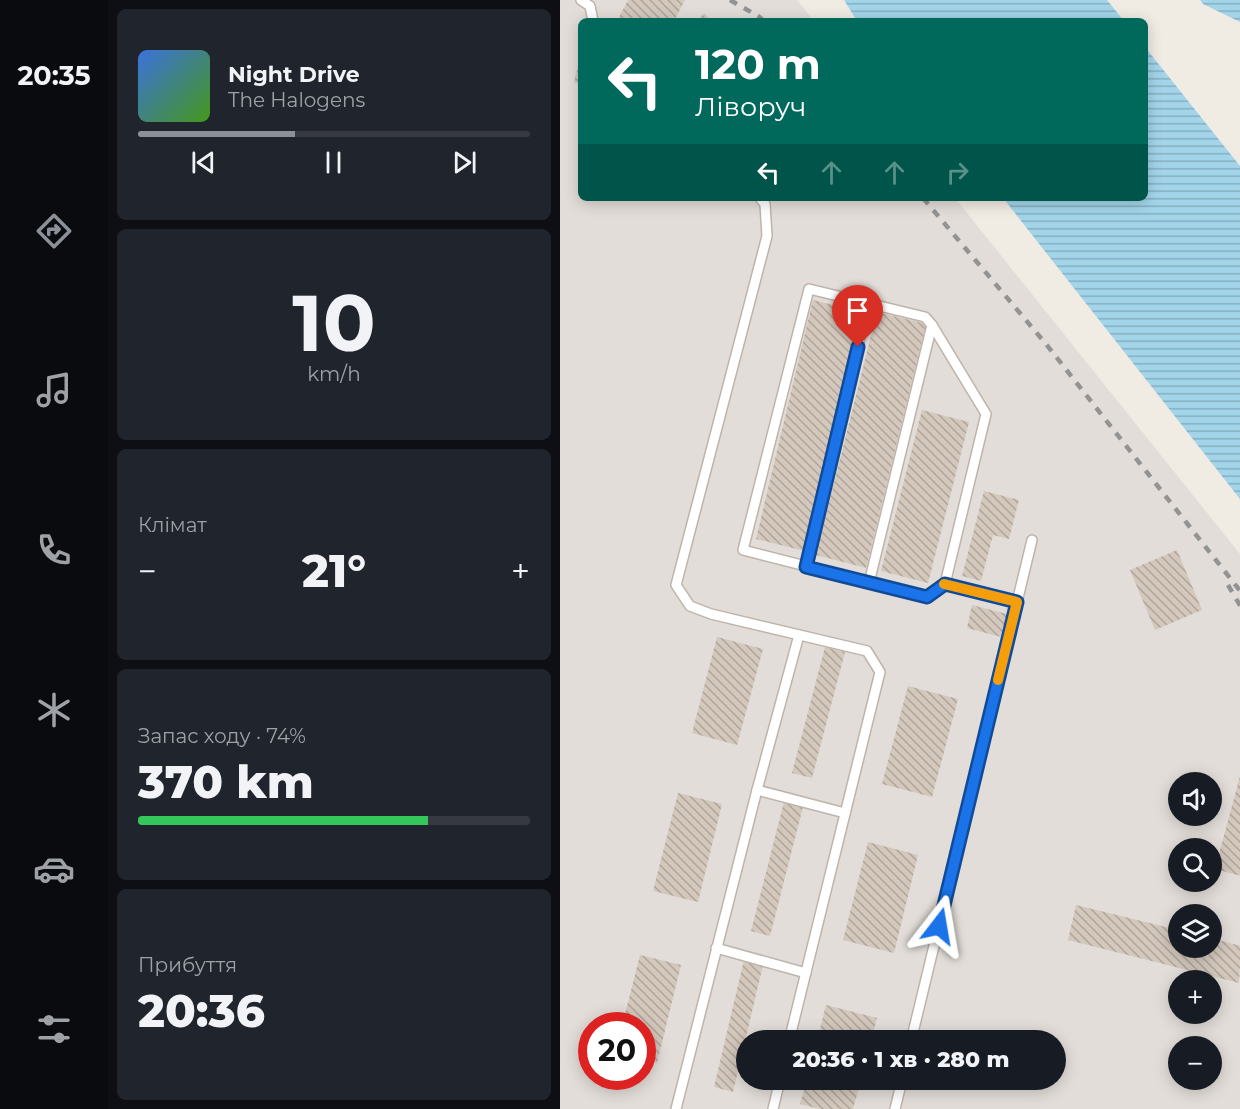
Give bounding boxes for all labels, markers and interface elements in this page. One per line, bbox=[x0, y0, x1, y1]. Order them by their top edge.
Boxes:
text: 120 m bbox=[695, 38, 821, 90]
icon: left bbox=[596, 42, 674, 120]
text: 20:35 bbox=[17, 59, 91, 92]
text: Night Drive bbox=[228, 61, 360, 88]
text: The Halogens bbox=[228, 88, 365, 112]
text: Ліворуч bbox=[695, 90, 807, 123]
icon: previous bbox=[187, 146, 220, 179]
icon: pause bbox=[317, 146, 350, 179]
icon: next bbox=[448, 146, 481, 179]
icon: left bbox=[752, 156, 785, 189]
icon: ahead bbox=[815, 156, 848, 189]
icon: ahead bbox=[878, 156, 911, 189]
icon: right bbox=[941, 156, 974, 189]
icon: directions bbox=[33, 210, 75, 252]
text: 10 bbox=[292, 275, 376, 371]
pin bbox=[832, 285, 883, 347]
icon: arrive bbox=[841, 294, 874, 327]
text: km/h bbox=[307, 362, 361, 386]
icon: music bbox=[33, 369, 75, 411]
text: Клімат bbox=[138, 513, 207, 537]
icon: phone bbox=[33, 529, 75, 571]
text: 21° bbox=[302, 543, 366, 598]
text: − bbox=[138, 551, 157, 591]
text: + bbox=[511, 551, 530, 591]
icon: climate bbox=[33, 689, 75, 731]
text: Запас ходу · 74% bbox=[138, 724, 306, 748]
text: 370 km bbox=[138, 754, 314, 809]
map controls bbox=[1168, 772, 1222, 1090]
button: sound bbox=[1168, 772, 1222, 826]
button: search bbox=[1168, 838, 1222, 892]
icon: car bbox=[33, 848, 75, 890]
position arrow bbox=[907, 894, 971, 958]
button: layers bbox=[1168, 904, 1222, 958]
text: Прибуття bbox=[138, 953, 237, 977]
button: + bbox=[1168, 970, 1222, 1024]
text: 20:36 bbox=[138, 983, 265, 1038]
icon: filters bbox=[33, 1008, 75, 1050]
speed limit sign: 20 bbox=[578, 1012, 656, 1090]
button: − bbox=[1168, 1036, 1222, 1090]
text: 20:36 · 1 хв · 280 m bbox=[792, 1046, 1010, 1073]

